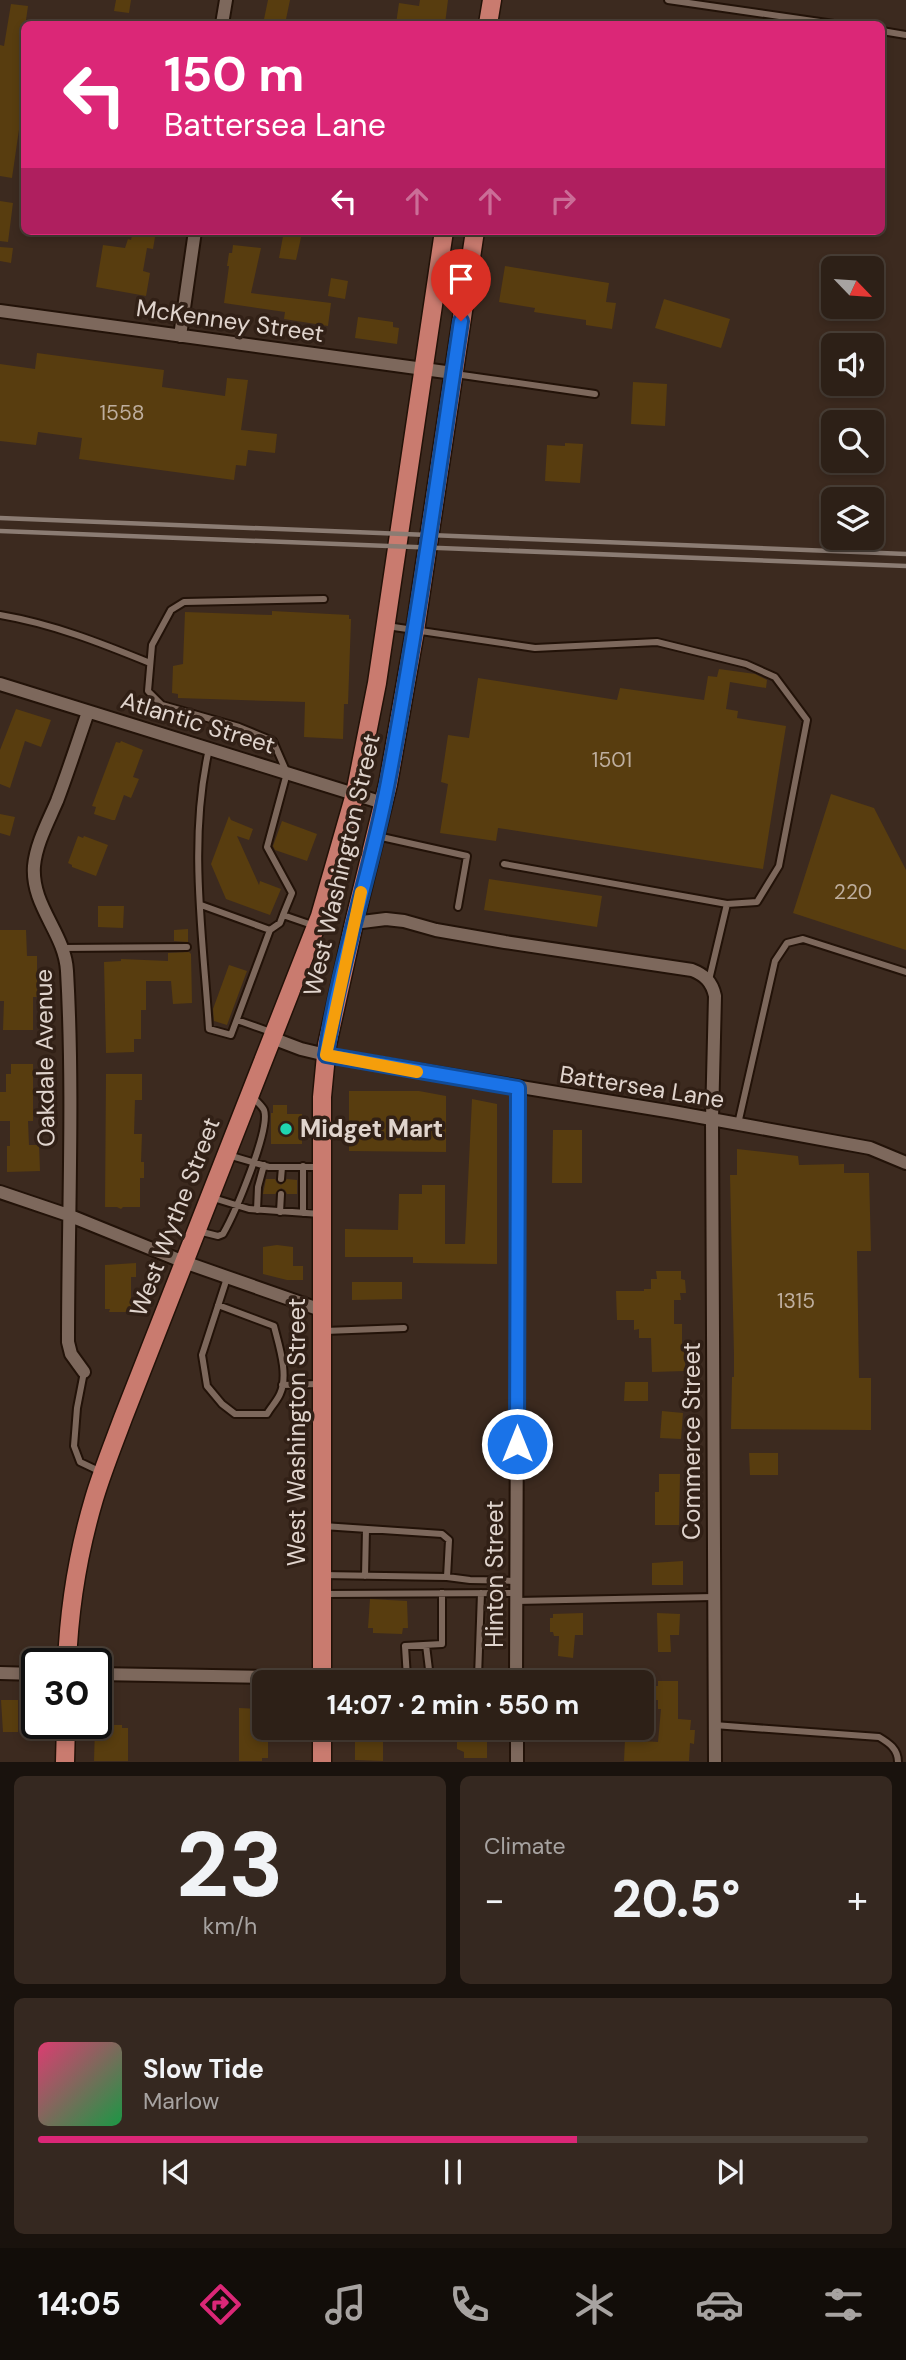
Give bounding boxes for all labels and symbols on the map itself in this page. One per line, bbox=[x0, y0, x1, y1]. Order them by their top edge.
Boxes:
pin bbox=[431, 249, 491, 321]
north arrow bbox=[821, 256, 884, 318]
street label: McKenney Street bbox=[134, 292, 326, 349]
house number: 1558 bbox=[100, 399, 144, 427]
street label: Atlantic Street bbox=[117, 684, 279, 761]
street label: West Washington Street bbox=[296, 731, 387, 999]
house number: 1501 bbox=[592, 746, 632, 774]
house number: 220 bbox=[834, 878, 872, 906]
street label: Oakdale Avenue bbox=[27, 969, 62, 1147]
street label: Battersea Lane bbox=[557, 1058, 727, 1115]
street label: West Wythe Street bbox=[122, 1113, 227, 1321]
place label: Midget Mart bbox=[300, 1113, 443, 1144]
marker: Midget Mart bbox=[278, 1121, 294, 1137]
house number: 1315 bbox=[777, 1287, 815, 1315]
street label: West Washington Street bbox=[281, 1298, 312, 1566]
street label: Commerce Street bbox=[676, 1342, 707, 1540]
position arrow bbox=[480, 1407, 554, 1481]
street label: Hinton Street bbox=[479, 1500, 510, 1648]
speed limit sign: 30 bbox=[21, 1648, 112, 1739]

